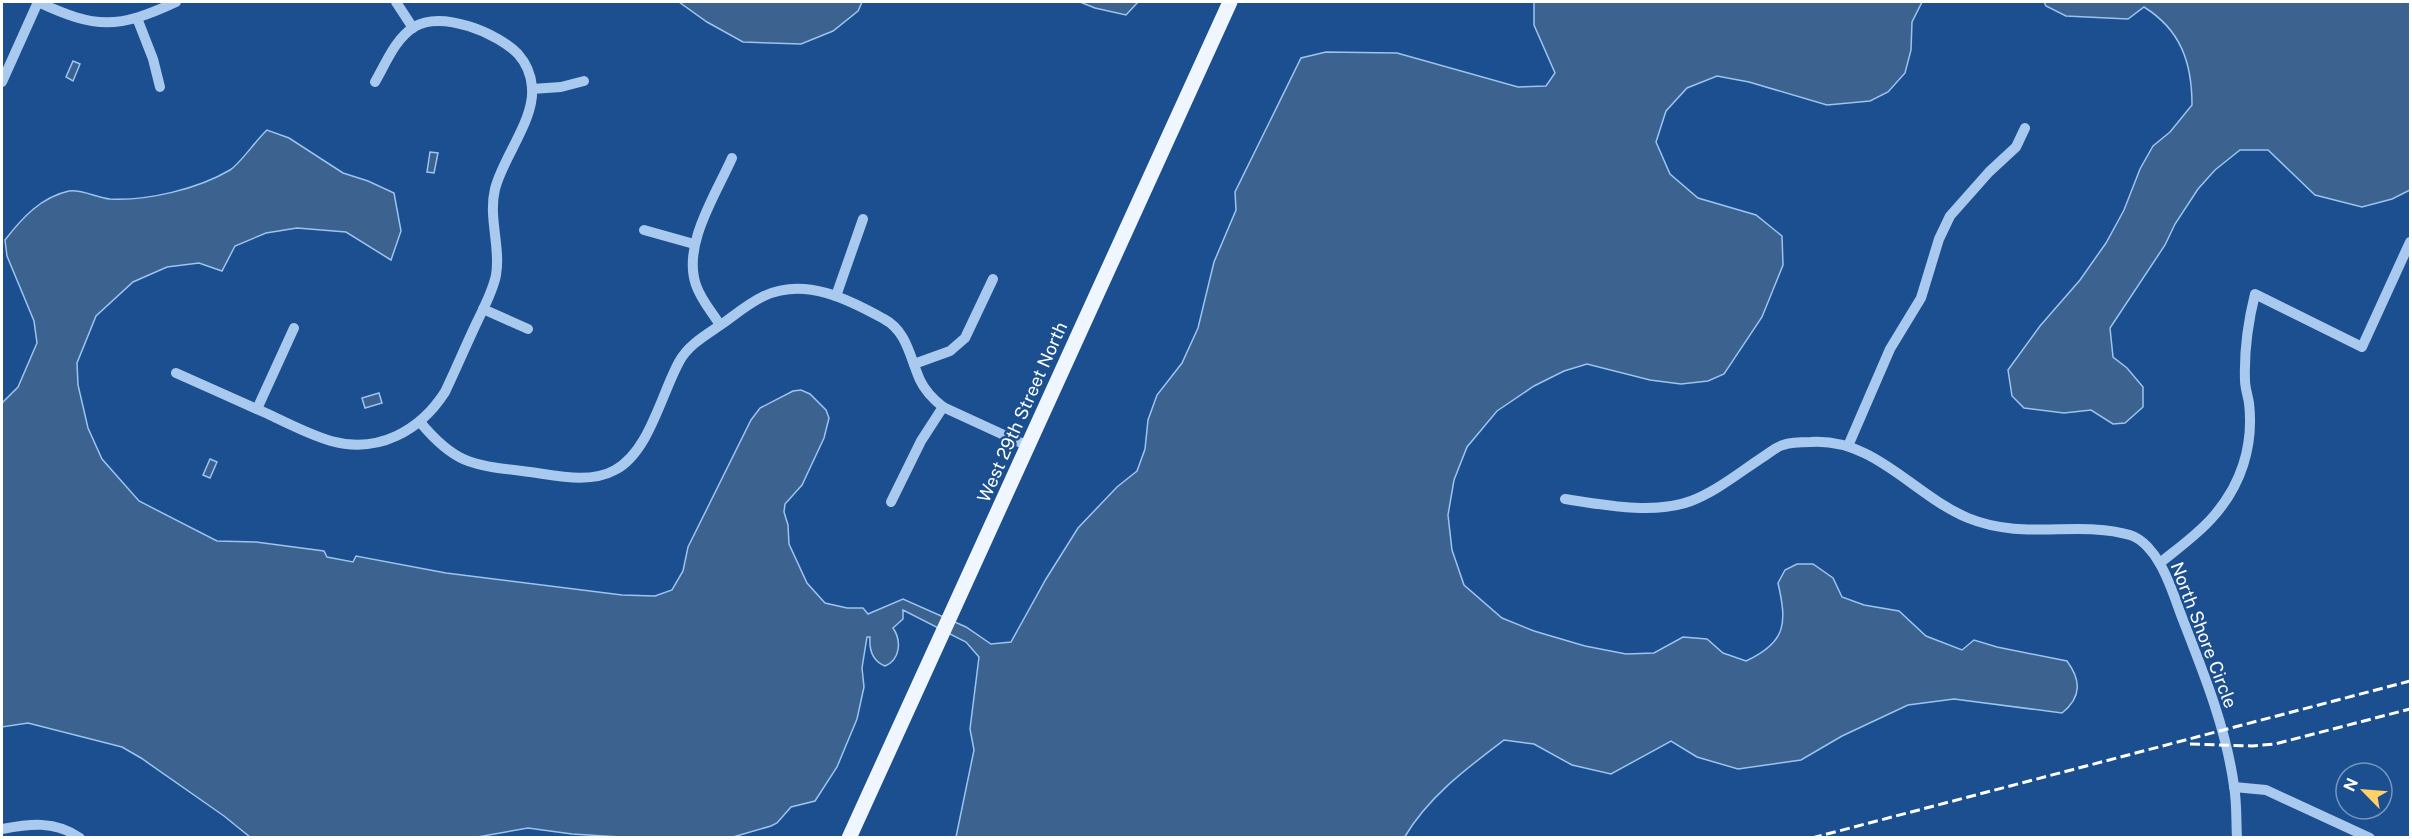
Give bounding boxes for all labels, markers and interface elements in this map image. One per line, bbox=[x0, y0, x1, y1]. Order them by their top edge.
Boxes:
street label: West 29th Street North bbox=[973, 319, 1071, 505]
street label: North Shore Circle bbox=[2166, 559, 2242, 711]
north arrow bbox=[2334, 761, 2394, 821]
text: N bbox=[2340, 775, 2362, 795]

